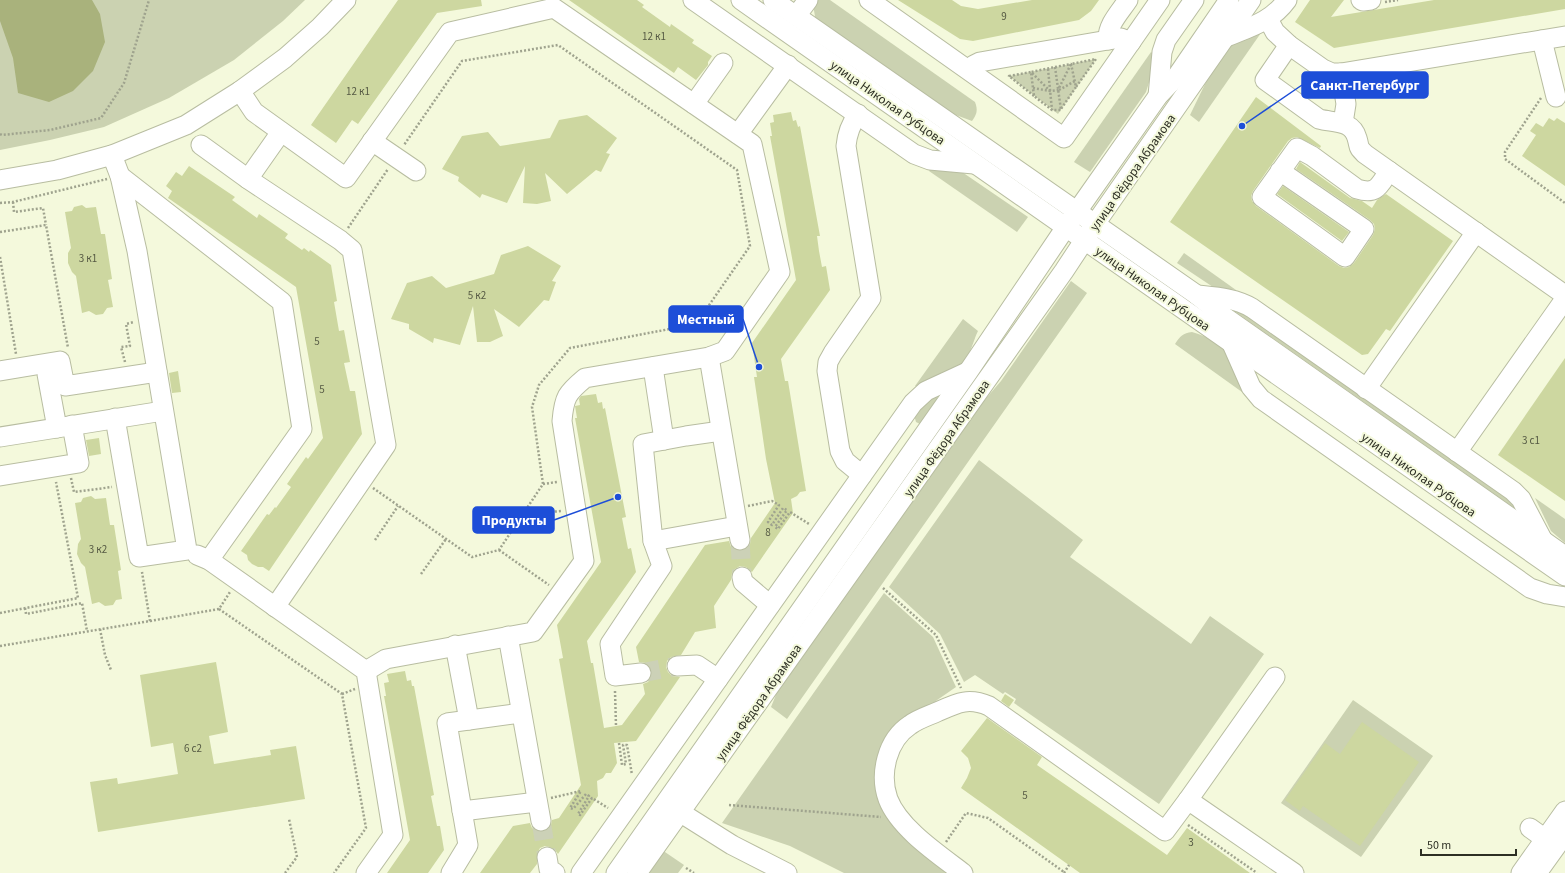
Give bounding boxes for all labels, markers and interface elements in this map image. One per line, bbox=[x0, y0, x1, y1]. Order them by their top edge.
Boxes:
house number: 9 bbox=[1001, 9, 1007, 24]
house number: 12 к1 bbox=[642, 29, 666, 44]
street label: улица Николая Рубцова bbox=[826, 56, 948, 149]
callout: Санкт-Петербург bbox=[1302, 72, 1428, 98]
text: Санкт-Петербург bbox=[1310, 76, 1420, 96]
house number: 12 к1 bbox=[346, 84, 370, 99]
street label: улица Фёдора Абрамова bbox=[1086, 110, 1180, 235]
street label: улица Николая Рубцова bbox=[1091, 242, 1213, 335]
house number: 3 к1 bbox=[79, 251, 97, 266]
house number: 5 к2 bbox=[468, 288, 486, 303]
callout: Местный bbox=[669, 306, 743, 332]
text: Местный bbox=[677, 310, 735, 330]
house number: 5 bbox=[314, 334, 320, 349]
street label: улица Фёдора Абрамова bbox=[900, 376, 994, 501]
house number: 5 bbox=[319, 382, 325, 397]
street label: улица Николая Рубцова bbox=[1357, 428, 1479, 521]
house number: 3 с1 bbox=[1522, 433, 1540, 448]
callout: Продукты bbox=[473, 507, 554, 533]
text: Продукты bbox=[482, 511, 546, 531]
house number: 8 bbox=[765, 525, 771, 540]
house number: 3 к2 bbox=[89, 542, 107, 557]
street label: улица Фёдора Абрамова bbox=[712, 640, 806, 765]
house number: 6 с2 bbox=[184, 741, 202, 756]
house number: 5 bbox=[1022, 788, 1028, 803]
scale bar bbox=[1421, 831, 1516, 857]
house number: 3 bbox=[1188, 835, 1194, 850]
text: 50 m bbox=[1427, 837, 1451, 854]

